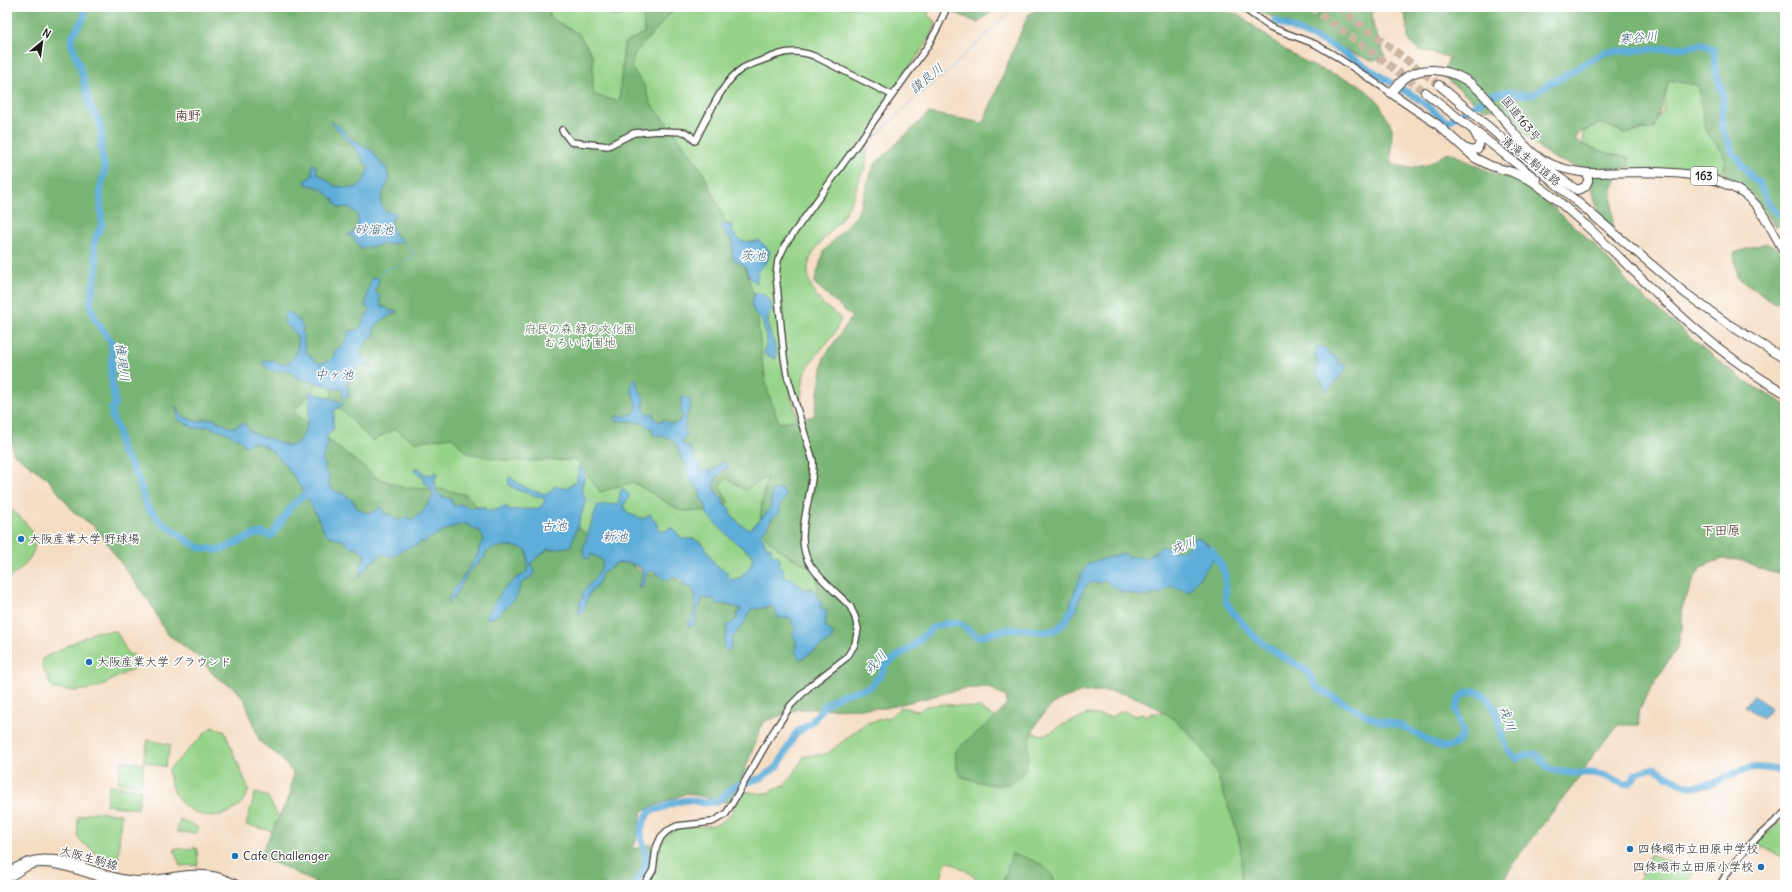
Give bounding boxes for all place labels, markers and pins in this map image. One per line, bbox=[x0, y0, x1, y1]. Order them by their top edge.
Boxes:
place label: 大阪産業大学 野球場 bbox=[29, 531, 140, 546]
marker: 大阪産業大学 野球場 bbox=[16, 534, 26, 544]
place label: 大阪産業大学 グラウンド bbox=[97, 654, 232, 669]
marker: 大阪産業大学 グラウンド bbox=[84, 657, 94, 667]
place label: 四條畷市立田原中学校 bbox=[1638, 841, 1758, 856]
marker: 四條畷市立田原中学校 bbox=[1625, 844, 1635, 854]
place label: Cafe Challenger bbox=[243, 848, 329, 863]
marker: Cafe Challenger bbox=[230, 851, 240, 861]
place label: 四條畷市立田原小学校 bbox=[1633, 859, 1753, 874]
marker: 四條畷市立田原小学校 bbox=[1756, 862, 1766, 872]

